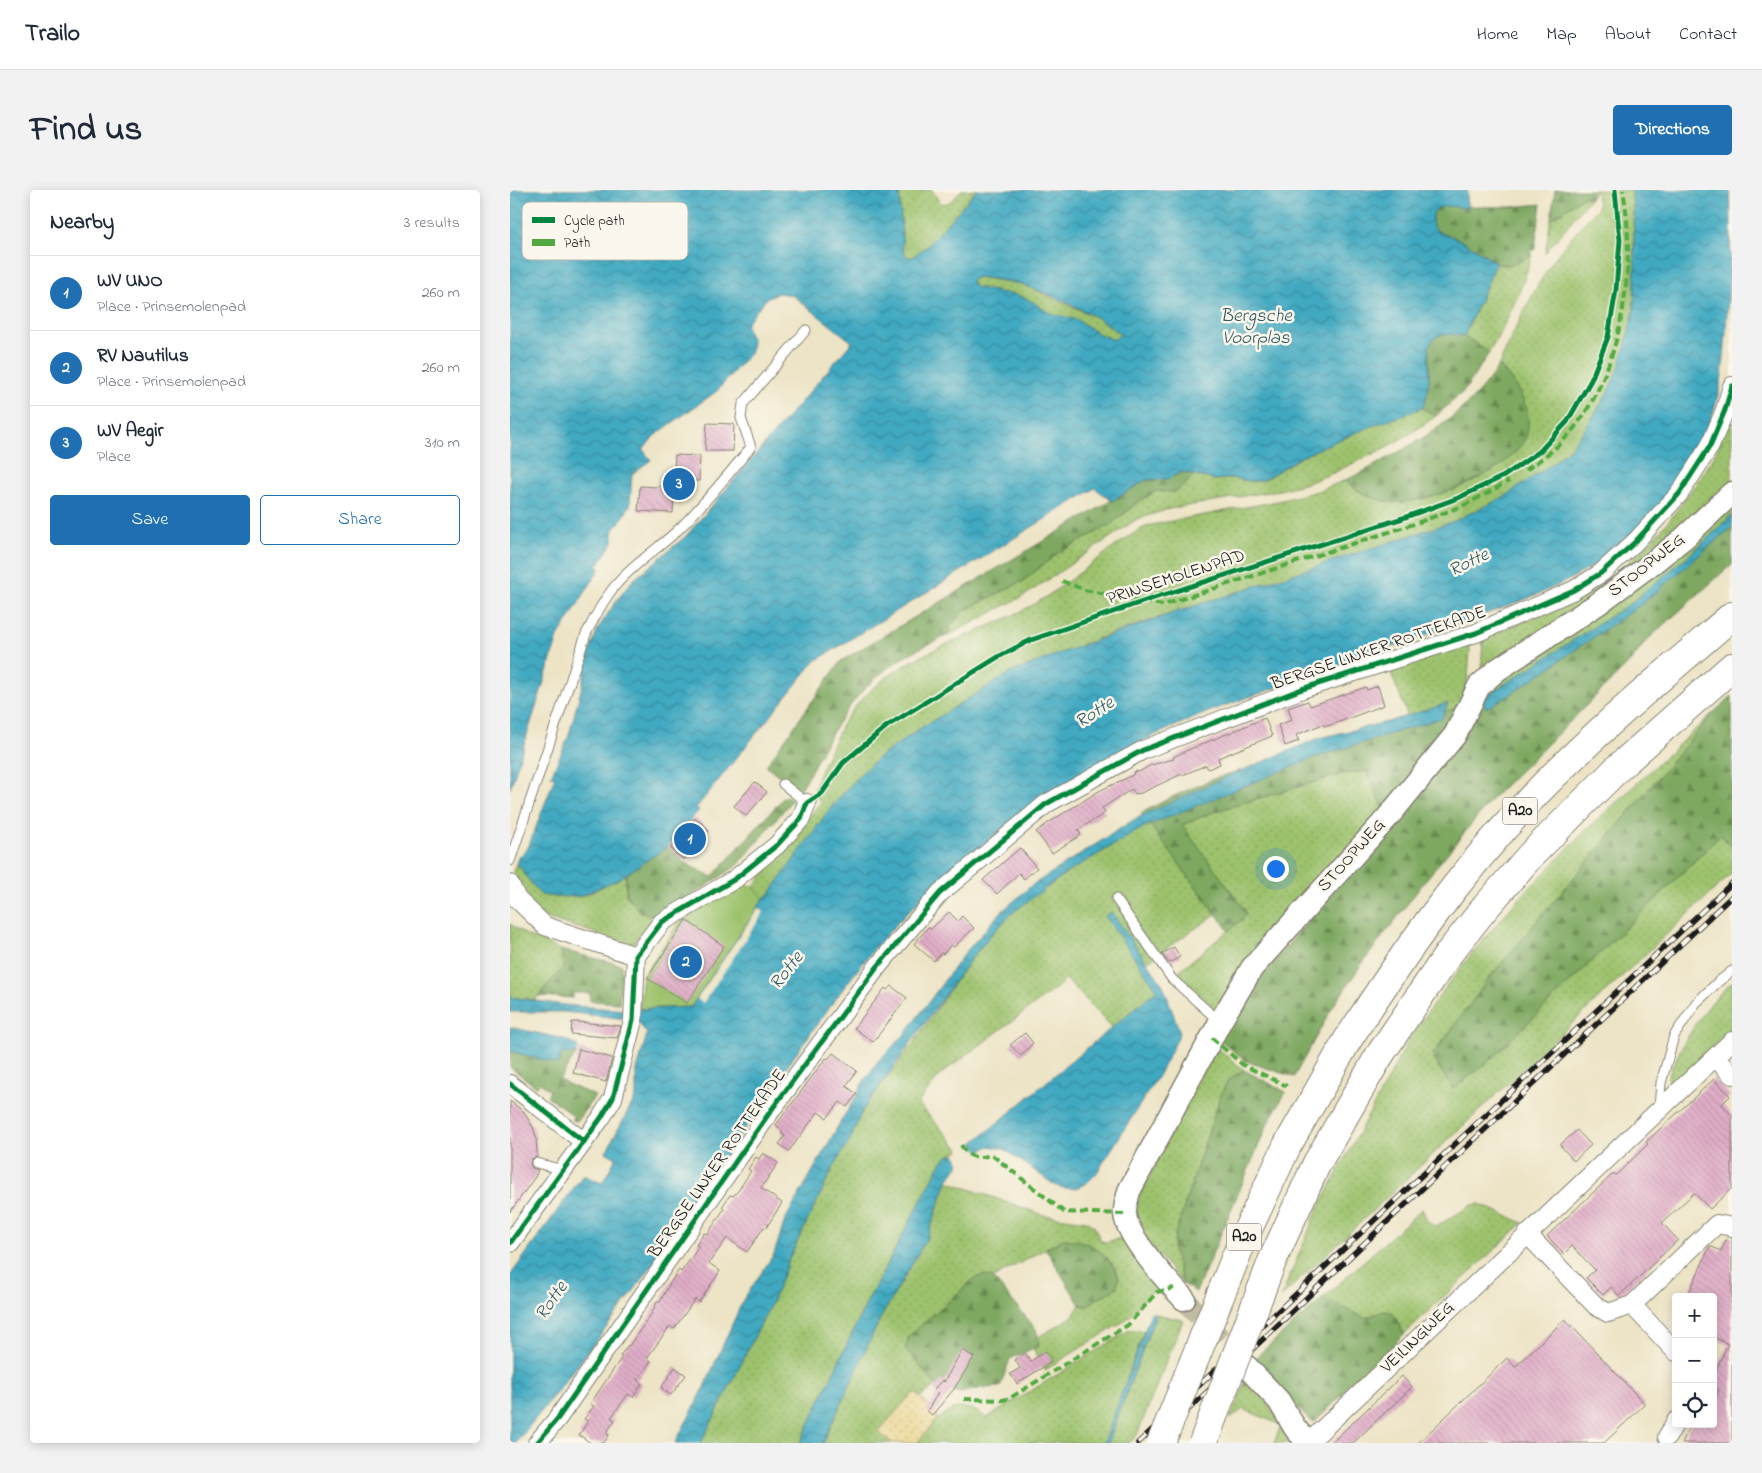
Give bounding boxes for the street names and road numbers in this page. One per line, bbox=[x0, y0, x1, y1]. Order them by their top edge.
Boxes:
street label: STOOPWEG bbox=[1603, 528, 1691, 604]
street label: PRINSEMOLENPAD bbox=[1103, 543, 1249, 613]
street label: BERGSE LINKER ROTTEKADE bbox=[1267, 600, 1490, 698]
road number: A20 bbox=[1502, 798, 1538, 824]
street label: STOOPWEG bbox=[1312, 813, 1392, 899]
street label: BERGSE LINKER ROTTEKADE bbox=[642, 1064, 794, 1265]
road number: A20 bbox=[1226, 1224, 1262, 1250]
street label: VEILINGWEG bbox=[1374, 1296, 1461, 1381]

